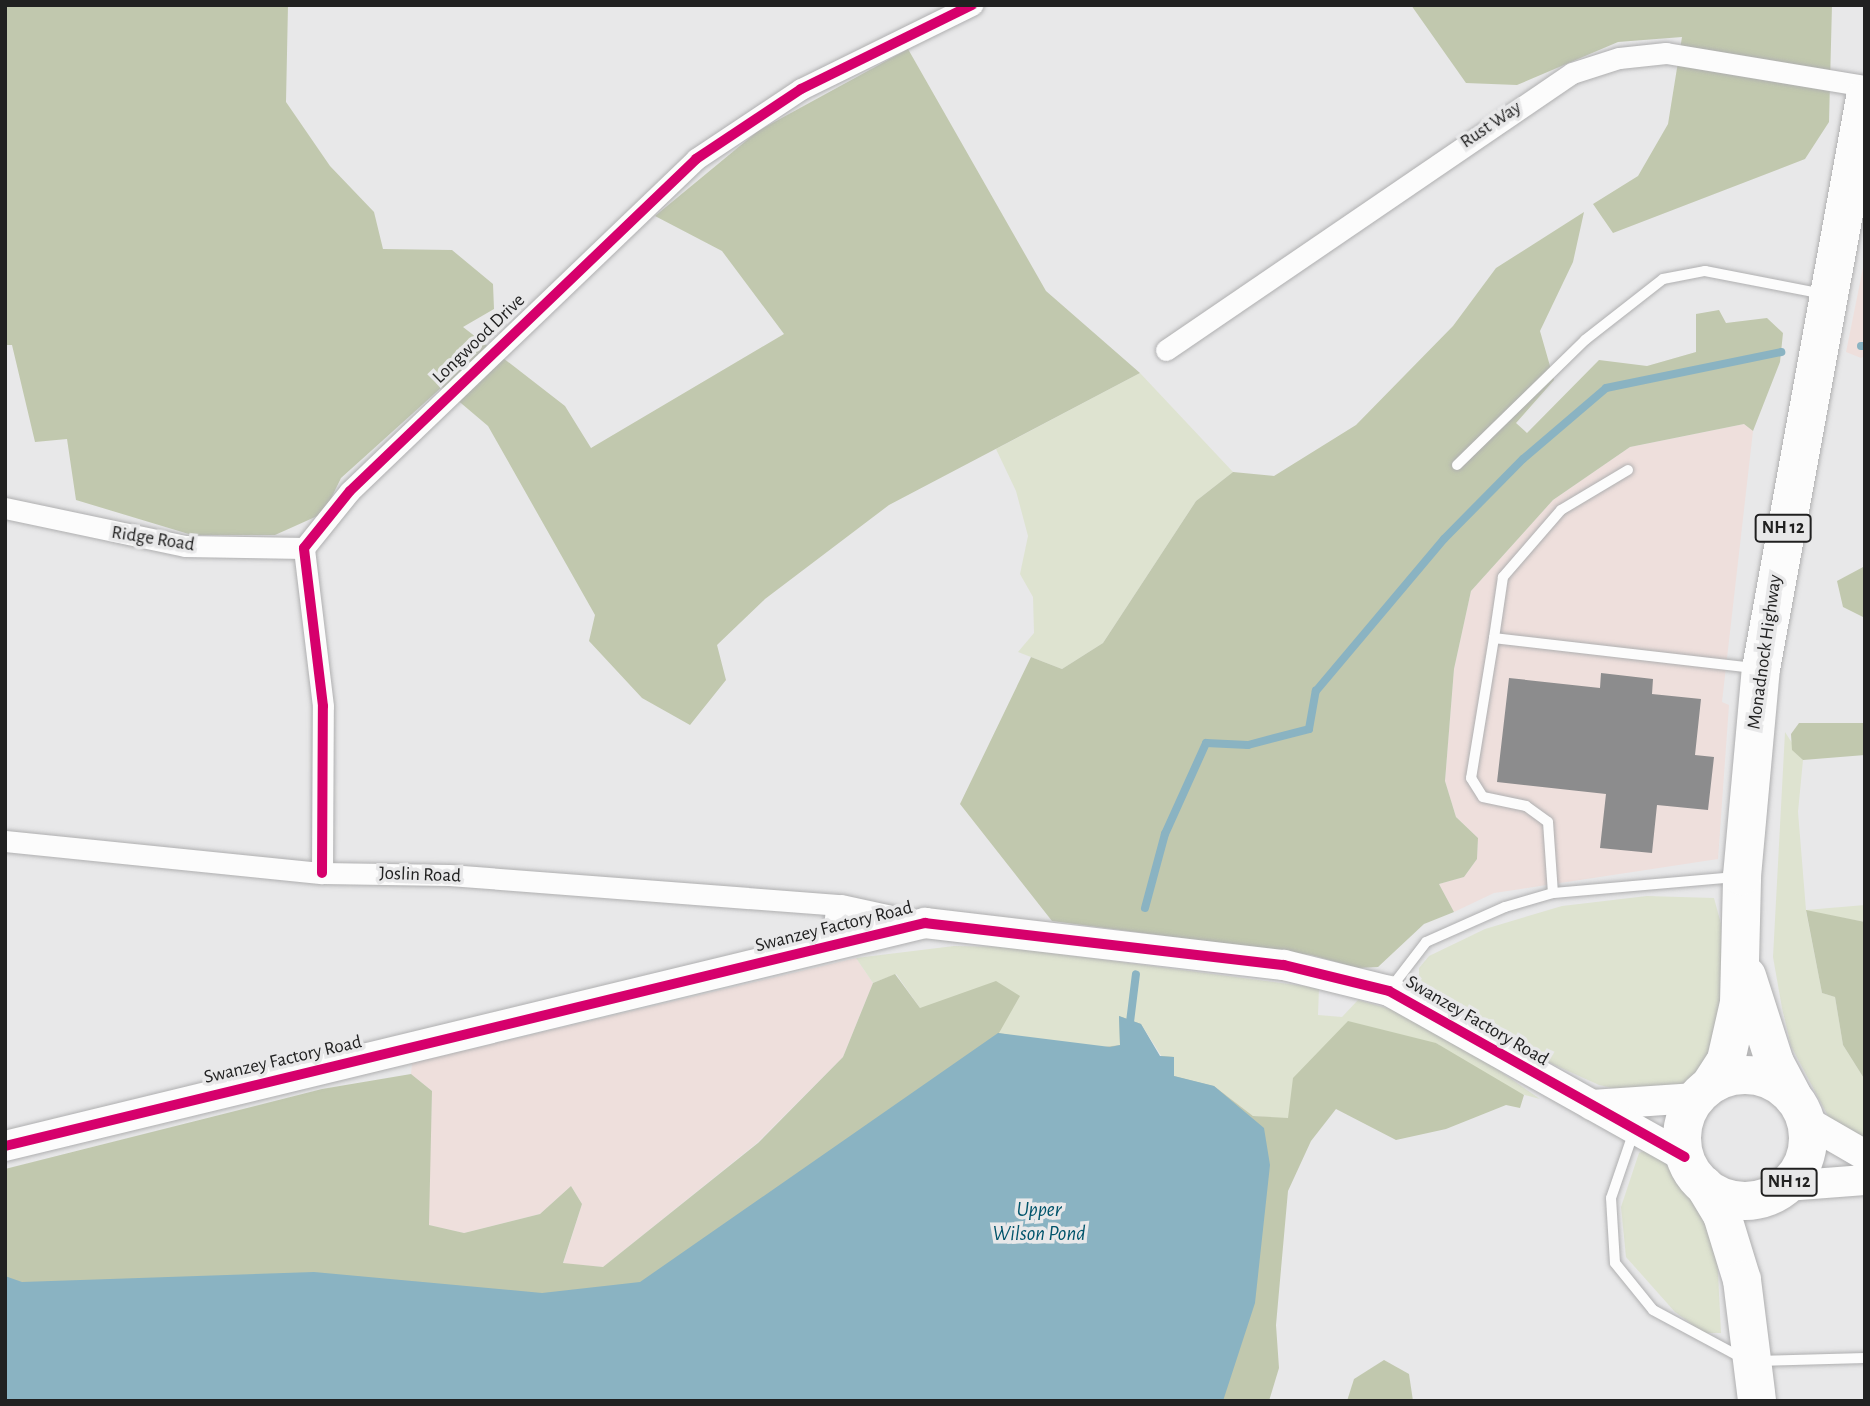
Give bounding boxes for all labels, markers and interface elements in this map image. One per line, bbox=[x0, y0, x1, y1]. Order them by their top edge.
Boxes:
street label: Rust Way bbox=[1456, 96, 1526, 154]
street label: Longwood Drive bbox=[428, 289, 530, 389]
road number: NH 12 bbox=[1753, 514, 1813, 542]
street label: Ridge Road bbox=[110, 521, 196, 557]
street label: Monadnock Highway bbox=[1743, 573, 1787, 731]
street label: Joslin Road bbox=[379, 862, 461, 888]
street label: Swanzey Factory Road bbox=[753, 896, 915, 958]
street label: Swanzey Factory Road bbox=[1402, 971, 1552, 1071]
street label: Swanzey Factory Road bbox=[202, 1031, 364, 1089]
road number: NH 12 bbox=[1759, 1168, 1819, 1196]
water label: Upper Wilson Pond bbox=[992, 1197, 1086, 1247]

